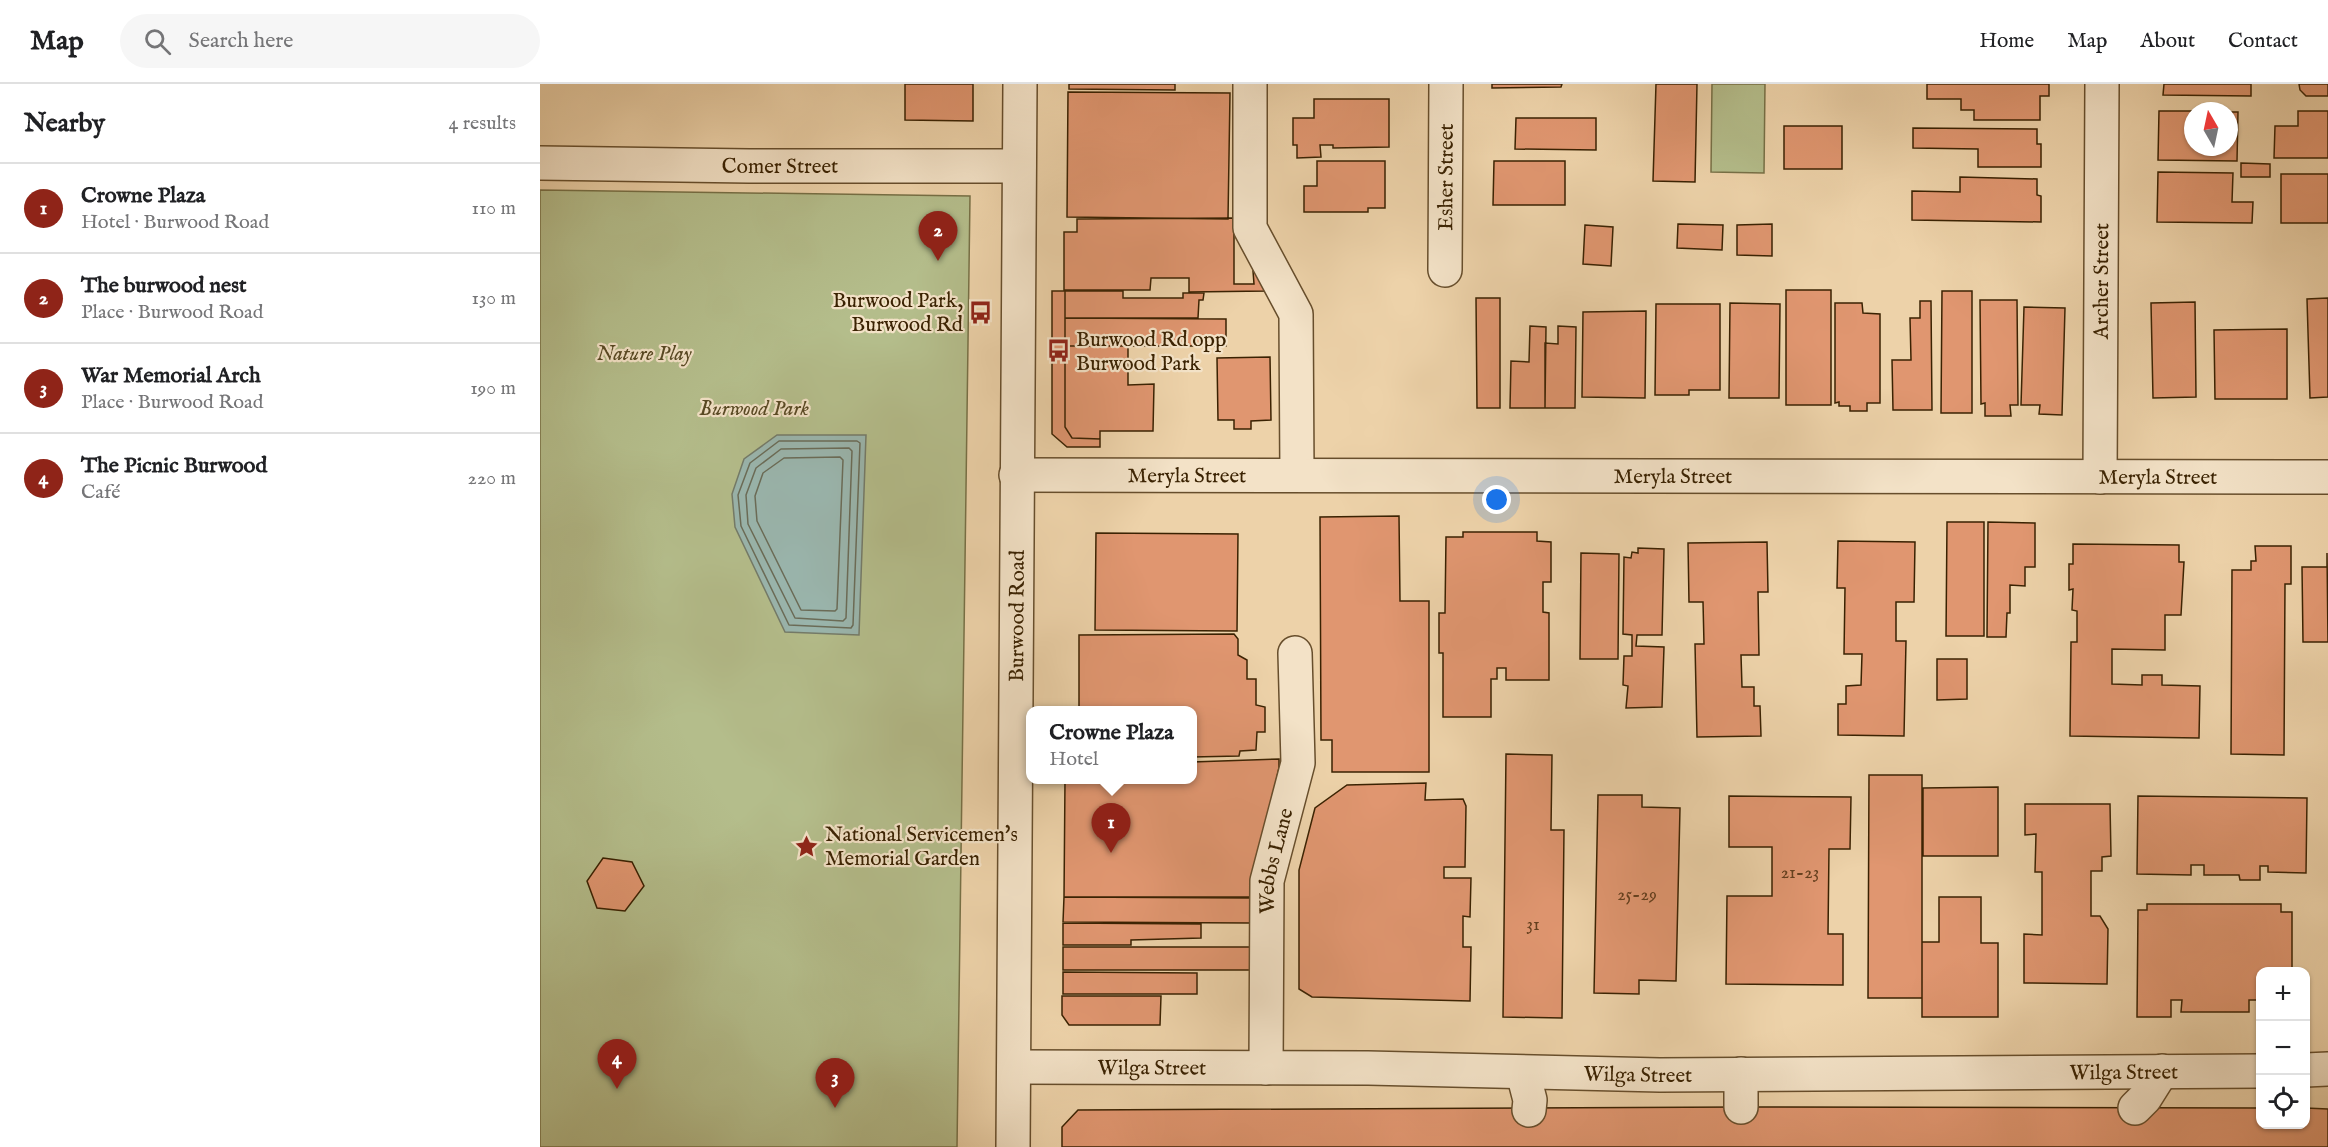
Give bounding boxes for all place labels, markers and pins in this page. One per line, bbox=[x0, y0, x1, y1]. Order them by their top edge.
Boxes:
pin: 2 bbox=[918, 212, 958, 261]
place label: Burwood Park, Burwood Rd bbox=[832, 288, 964, 339]
bus stop icon: Burwood Park, Burwood Rd bbox=[968, 299, 994, 325]
place label: Burwood Rd opp Burwood Park bbox=[1076, 327, 1226, 378]
bus stop icon: Burwood Rd opp Burwood Park bbox=[1045, 338, 1071, 364]
pin: 1 bbox=[1092, 804, 1130, 853]
place label: National Servicemen's Memorial Garden bbox=[825, 822, 1018, 873]
place icon: National Servicemen's Memorial Garden bbox=[794, 833, 820, 859]
pin: 4 bbox=[598, 1040, 637, 1089]
pin: 3 bbox=[816, 1058, 854, 1108]

